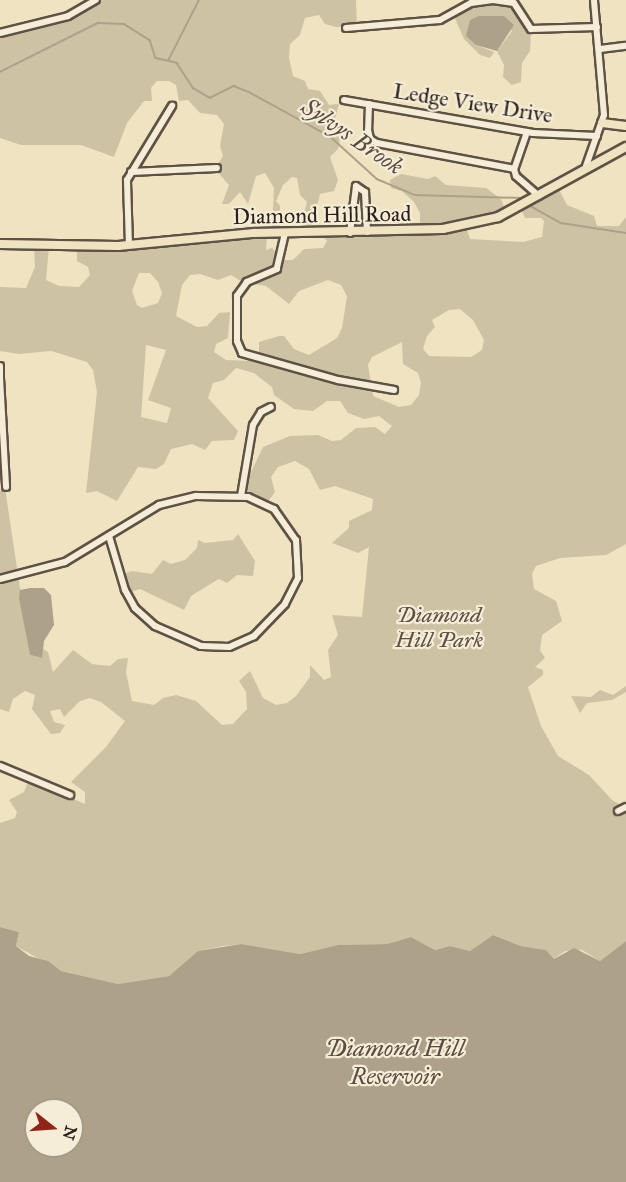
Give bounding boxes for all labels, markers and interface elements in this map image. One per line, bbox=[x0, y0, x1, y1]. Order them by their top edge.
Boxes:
street label: Ledge View Drive bbox=[391, 77, 555, 129]
water label: Sylvys Brook bbox=[296, 92, 408, 182]
street label: Diamond Hill Road bbox=[232, 200, 412, 230]
park label: Diamond Hill Park bbox=[395, 601, 483, 652]
water label: Diamond Hill Reservoir bbox=[326, 1035, 464, 1091]
north arrow bbox=[24, 1098, 84, 1158]
text: N bbox=[59, 1124, 81, 1142]

